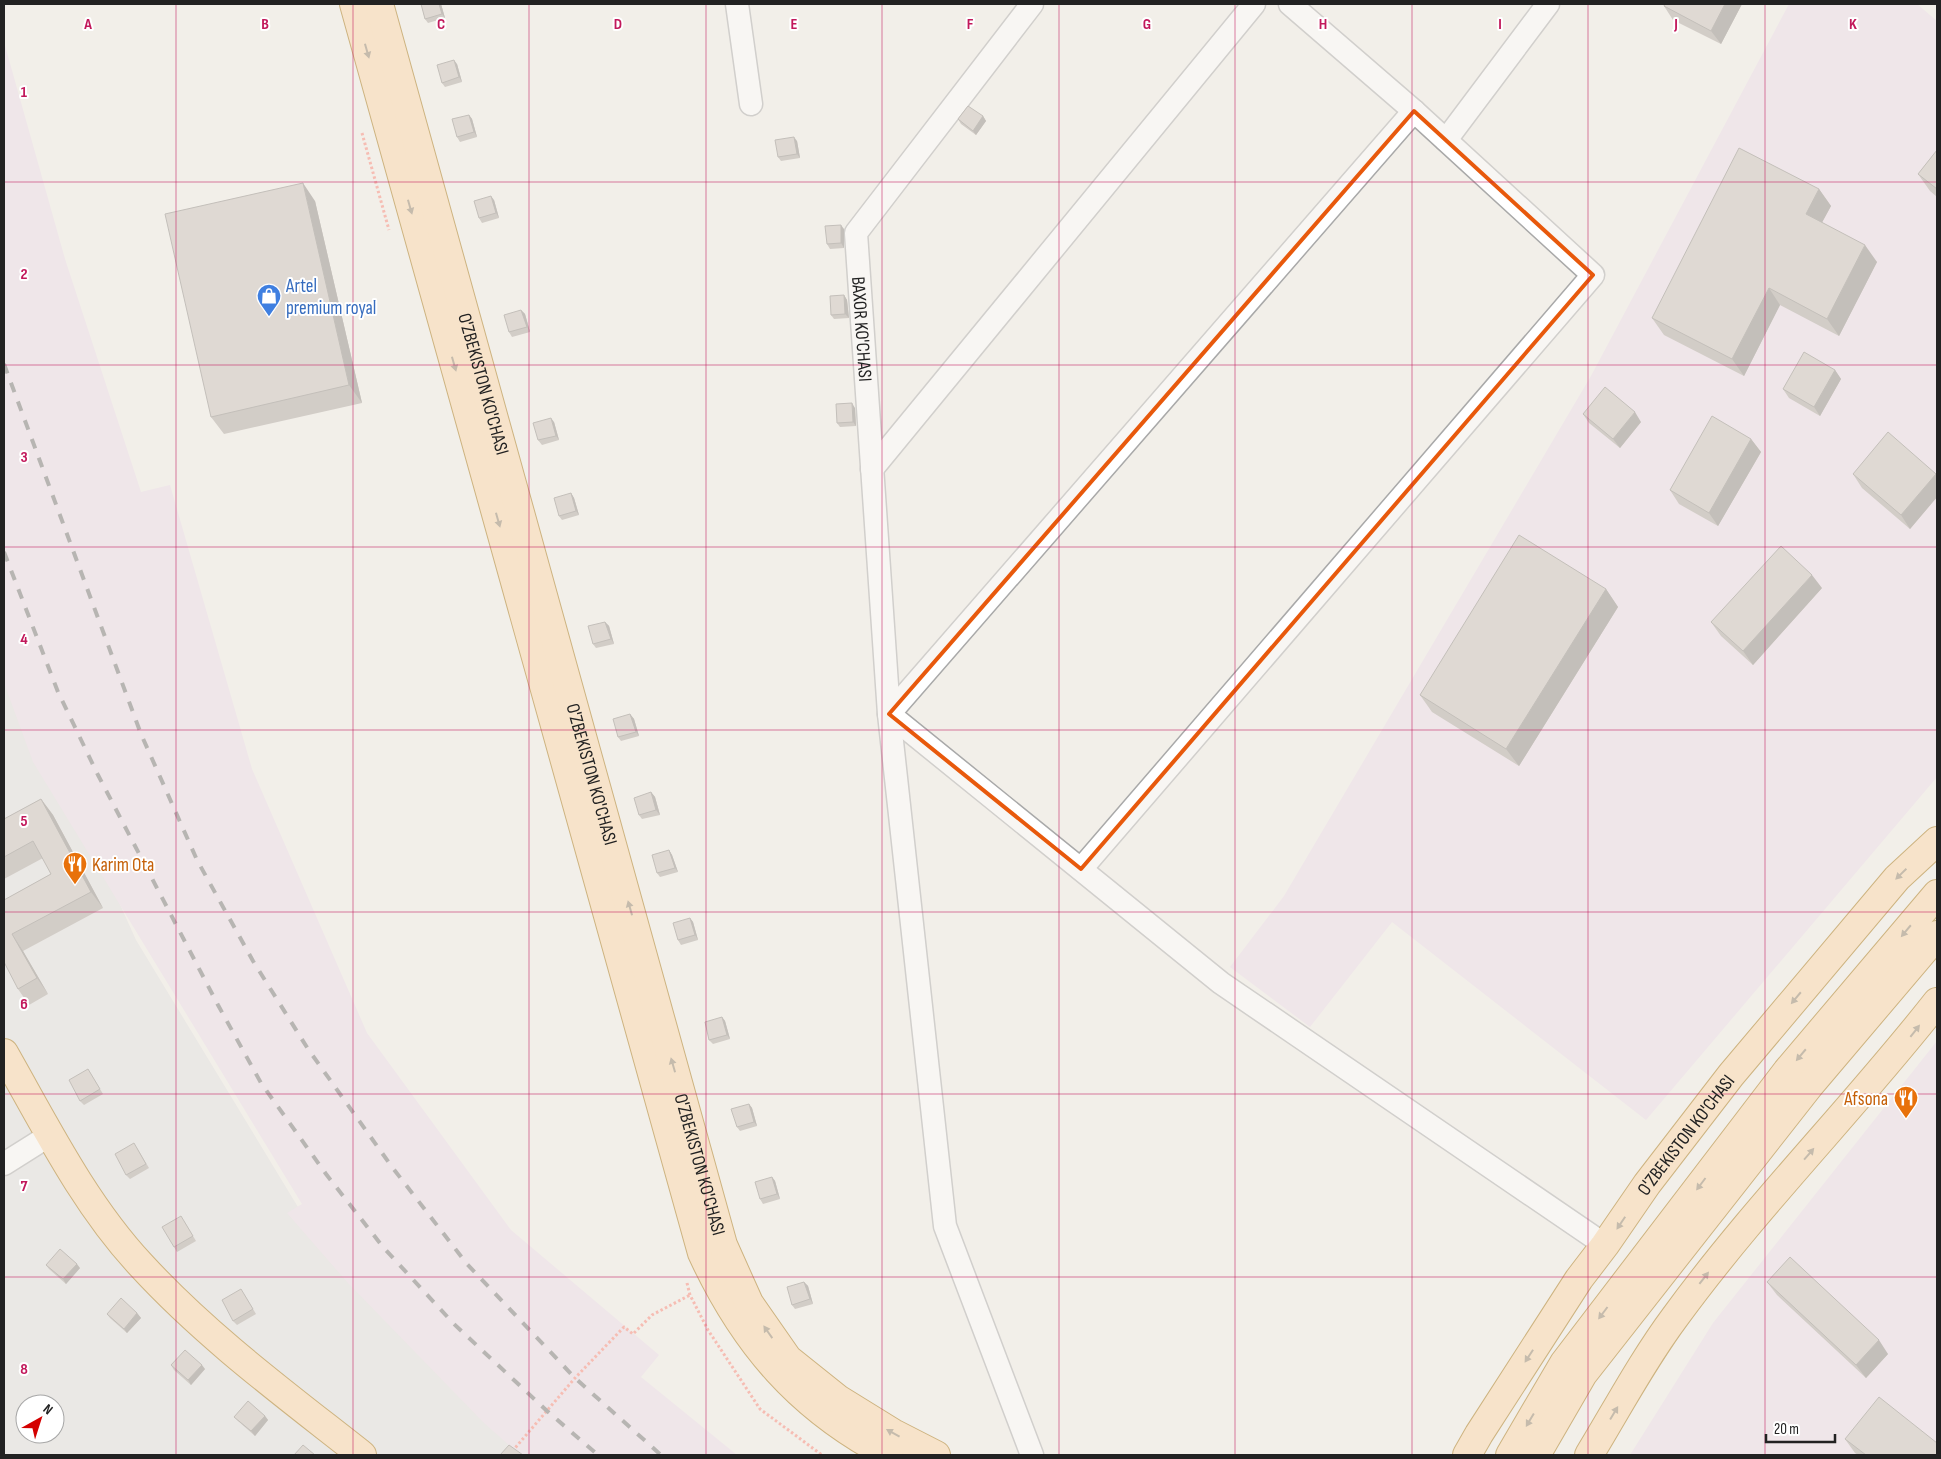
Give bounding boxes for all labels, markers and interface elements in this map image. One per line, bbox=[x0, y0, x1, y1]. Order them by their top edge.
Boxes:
text: A bbox=[83, 15, 92, 34]
text: B bbox=[261, 15, 269, 34]
text: C bbox=[437, 15, 445, 34]
text: D bbox=[614, 15, 622, 34]
text: E bbox=[791, 15, 798, 34]
text: F bbox=[967, 15, 974, 34]
text: G bbox=[1143, 15, 1151, 34]
text: H bbox=[1319, 15, 1327, 34]
text: I bbox=[1498, 15, 1502, 34]
text: J bbox=[1673, 15, 1678, 34]
text: K bbox=[1849, 15, 1857, 34]
one-way arrow bbox=[363, 43, 371, 58]
text: 1 bbox=[21, 83, 28, 102]
one-way arrow bbox=[407, 200, 415, 215]
text: 2 bbox=[20, 265, 28, 284]
place label: Artel premium royal bbox=[285, 275, 376, 320]
street label: BAXOR KO'CHASI bbox=[846, 276, 876, 382]
shop icon: Artel premium royal bbox=[256, 283, 282, 317]
street label: O'ZBEKISTON KO'CHASI bbox=[452, 311, 513, 458]
one-way arrow bbox=[450, 356, 458, 371]
text: 3 bbox=[20, 448, 28, 467]
one-way arrow bbox=[494, 513, 502, 528]
text: 4 bbox=[20, 630, 28, 649]
street label: O'ZBEKISTON KO'CHASI bbox=[560, 701, 622, 848]
text: 5 bbox=[20, 812, 28, 831]
restaurant icon: Karim Ota bbox=[62, 851, 88, 885]
place label: Karim Ota bbox=[92, 854, 154, 877]
one-way arrow bbox=[1896, 868, 1908, 880]
one-way arrow bbox=[626, 901, 634, 916]
one-way arrow bbox=[1900, 925, 1911, 938]
one-way arrow bbox=[1791, 992, 1802, 1004]
text: 6 bbox=[20, 995, 28, 1014]
one-way arrow bbox=[1909, 1025, 1920, 1038]
one-way arrow bbox=[1795, 1049, 1806, 1062]
one-way arrow bbox=[669, 1057, 677, 1072]
street label: O'ZBEKISTON KO'CHASI bbox=[1633, 1071, 1740, 1200]
restaurant icon: Afsona bbox=[1893, 1085, 1919, 1119]
place label: Afsona bbox=[1843, 1088, 1888, 1111]
street label: O'ZBEKISTON KO'CHASI bbox=[669, 1091, 730, 1238]
one-way arrow bbox=[1803, 1147, 1814, 1160]
text: 7 bbox=[21, 1177, 28, 1196]
one-way arrow bbox=[1696, 1177, 1707, 1190]
one-way arrow bbox=[1616, 1216, 1626, 1229]
one-way arrow bbox=[1699, 1272, 1710, 1285]
one-way arrow bbox=[1597, 1306, 1608, 1319]
one-way arrow bbox=[763, 1325, 773, 1338]
one-way arrow bbox=[1524, 1350, 1534, 1363]
text: 8 bbox=[20, 1360, 28, 1379]
north arrow bbox=[15, 1394, 65, 1444]
text: N bbox=[40, 1400, 56, 1418]
one-way arrow bbox=[1610, 1407, 1619, 1420]
scale bar bbox=[1766, 1412, 1835, 1444]
one-way arrow bbox=[1526, 1414, 1535, 1427]
text: 20 m bbox=[1774, 1420, 1799, 1439]
one-way arrow bbox=[886, 1429, 900, 1437]

